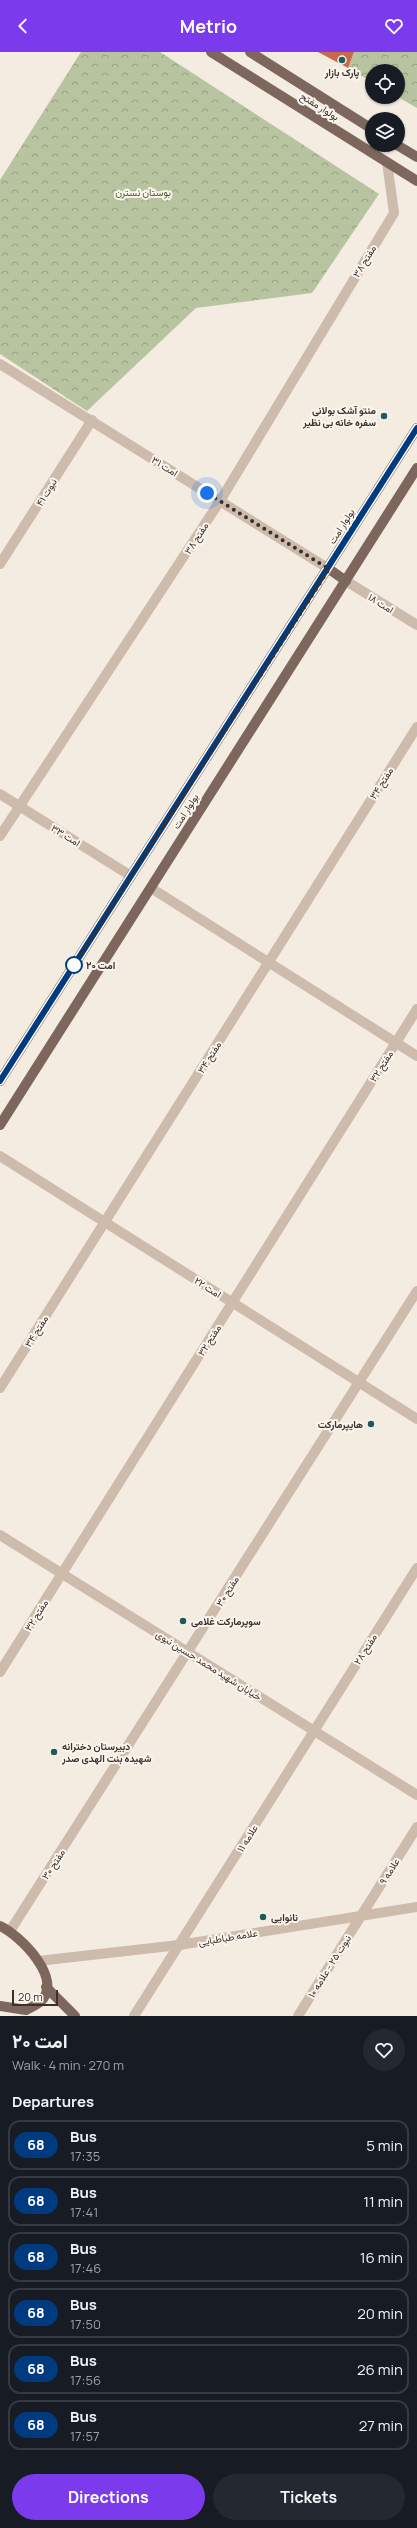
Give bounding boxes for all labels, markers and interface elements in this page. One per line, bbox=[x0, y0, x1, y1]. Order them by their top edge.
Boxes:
text: Metrio bbox=[180, 14, 237, 38]
icon: back bbox=[12, 15, 34, 37]
icon: heart bbox=[383, 15, 405, 37]
marker: پارک بازار bbox=[337, 55, 347, 65]
map controls bbox=[365, 64, 405, 152]
button: locate bbox=[365, 64, 405, 104]
place label: پارک بازار bbox=[324, 65, 359, 80]
street label: بولوار مفتح bbox=[298, 89, 342, 123]
button: layers bbox=[365, 112, 405, 152]
park label: بوستان نسترن bbox=[115, 185, 171, 199]
street label: مفتح ۳۸ bbox=[349, 242, 379, 280]
place label: منتو آشک بولانی سفره خانه بی نظیر bbox=[302, 403, 377, 429]
marker: منتو آشک بولانی سفره خانه بی نظیر bbox=[379, 411, 389, 421]
street label: امت ۳۱ bbox=[149, 453, 181, 479]
street label: نبوت ۴۱ bbox=[32, 475, 60, 508]
your location bbox=[197, 483, 217, 503]
street label: بولوار امت bbox=[325, 506, 357, 546]
street label: مفتح ۳۸ bbox=[181, 519, 211, 557]
street label: امت ۱۸ bbox=[366, 590, 396, 616]
street label: مفتح ۳۴ bbox=[366, 764, 396, 802]
street label: بولوار امت bbox=[169, 791, 201, 831]
street label: امت ۳۳ bbox=[49, 821, 83, 849]
marker: امت ۲۰ bbox=[65, 956, 83, 974]
place label: امت ۲۰ bbox=[86, 958, 115, 972]
street label: مفتح ۳۴ bbox=[194, 1038, 224, 1076]
street label: مفتح ۳۲ bbox=[366, 1048, 396, 1084]
street label: امت ۲۲ bbox=[192, 1273, 224, 1301]
street label: مفتح ۳۴ bbox=[21, 1312, 51, 1350]
street label: مفتح ۳۲ bbox=[194, 1322, 224, 1358]
place label: هایپرمارکت bbox=[318, 1417, 363, 1432]
marker: هایپرمارکت bbox=[366, 1419, 376, 1429]
street label: مفتح ۳۰ bbox=[212, 1573, 242, 1609]
street label: مفتح ۳۲ bbox=[21, 1597, 51, 1633]
place label: سوپرمارکت غلامی bbox=[191, 1614, 261, 1629]
marker: سوپرمارکت غلامی bbox=[178, 1616, 188, 1626]
street label: خیابان شهید محمد حسین نبوی bbox=[153, 1627, 265, 1704]
street label: مفتح ۲۸ bbox=[350, 1631, 380, 1667]
place label: دبیرستان دخترانه شهیده بنت الهدی صدر bbox=[61, 1739, 151, 1765]
marker: دبیرستان دخترانه شهیده بنت الهدی صدر bbox=[49, 1747, 59, 1757]
street label: علامه ۱۱ bbox=[233, 1822, 261, 1854]
street label: مفتح ۳۰ bbox=[38, 1846, 68, 1882]
street label: علامه ۹ bbox=[375, 1855, 403, 1887]
place label: نانوایی bbox=[271, 1910, 298, 1924]
marker: نانوایی bbox=[258, 1912, 268, 1922]
street label: علامه طباطبایی bbox=[197, 1925, 259, 1949]
street label: نبوت ۲۵ - علامه ۱۰ bbox=[304, 1932, 354, 2000]
scale bar bbox=[12, 1988, 58, 2007]
text: 20 m bbox=[18, 1989, 43, 2004]
text: امت ۲۰ bbox=[12, 2028, 68, 2054]
button: heart bbox=[363, 2029, 405, 2071]
text: Walk · 4 min · 270 m bbox=[12, 2056, 124, 2074]
text: Departures bbox=[12, 2091, 94, 2112]
text: Bus bbox=[70, 2126, 97, 2147]
text: 68 bbox=[27, 2135, 45, 2154]
text: 5 min bbox=[366, 2135, 403, 2156]
text: 17:35 bbox=[70, 2147, 100, 2165]
text: Bus bbox=[70, 2182, 97, 2203]
text: 68 bbox=[27, 2191, 45, 2210]
text: 11 min bbox=[363, 2191, 403, 2212]
text: 17:41 bbox=[70, 2203, 98, 2221]
text: Bus bbox=[70, 2238, 97, 2259]
text: 68 bbox=[27, 2247, 45, 2266]
text: 16 min bbox=[360, 2247, 403, 2268]
text: 17:46 bbox=[70, 2259, 101, 2277]
text: Bus bbox=[70, 2294, 97, 2315]
text: 68 bbox=[27, 2303, 45, 2322]
text: 20 min bbox=[357, 2303, 403, 2324]
text: 17:50 bbox=[70, 2315, 101, 2333]
text: Bus bbox=[70, 2350, 97, 2371]
text: 68 bbox=[27, 2359, 45, 2378]
text: 26 min bbox=[357, 2359, 403, 2380]
text: 17:56 bbox=[70, 2371, 101, 2389]
text: Bus bbox=[70, 2406, 97, 2427]
text: 68 bbox=[27, 2415, 45, 2434]
text: 27 min bbox=[359, 2415, 403, 2436]
text: 17:57 bbox=[70, 2427, 100, 2445]
button: Directions bbox=[12, 2474, 205, 2520]
button: Tickets bbox=[213, 2474, 405, 2520]

